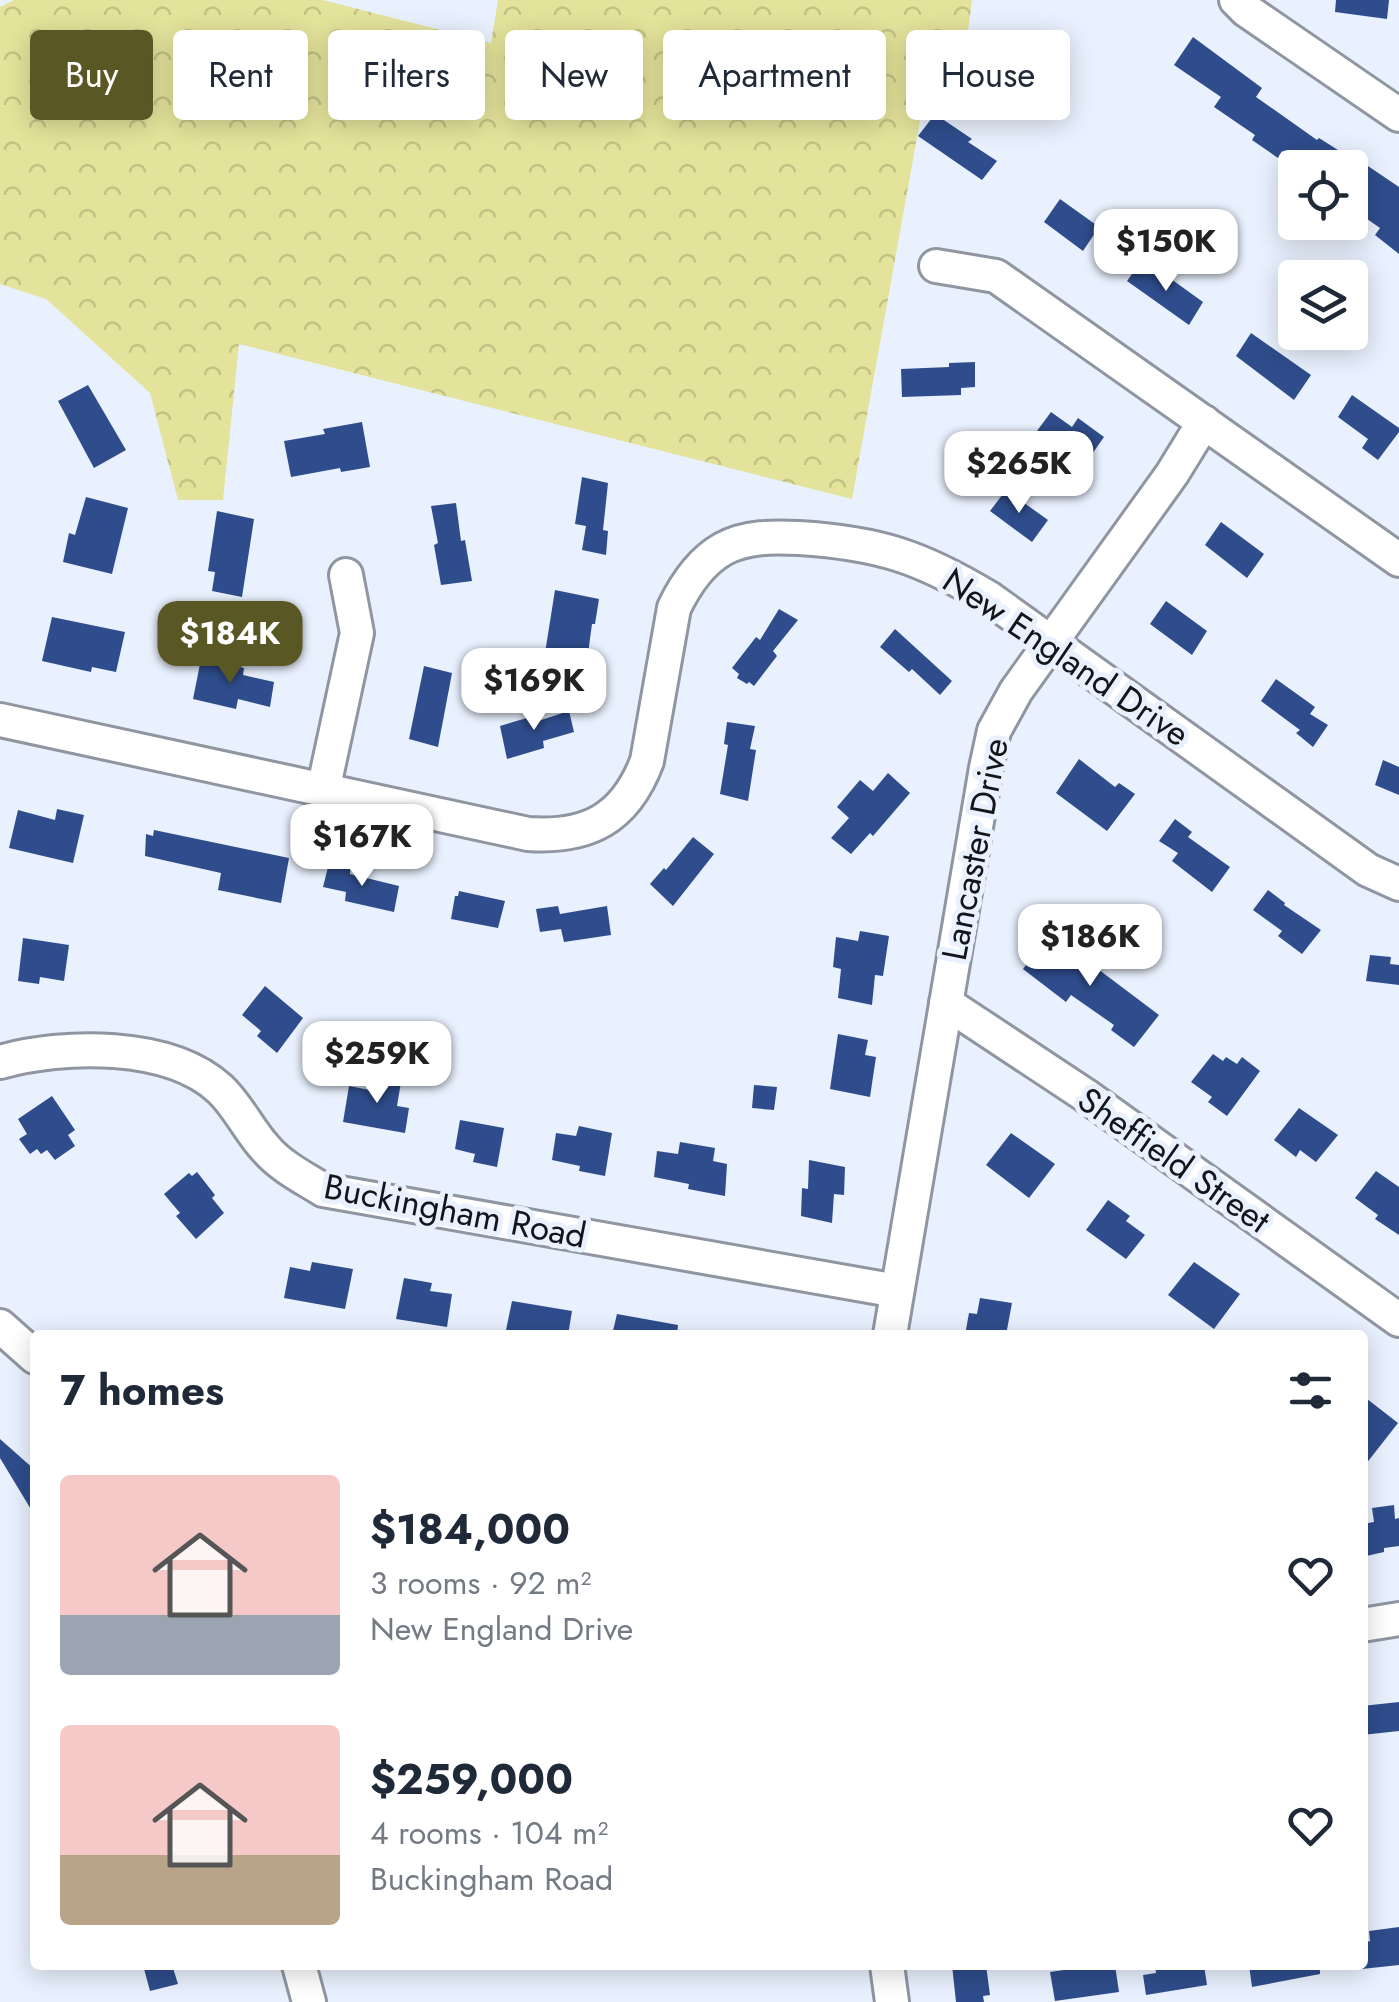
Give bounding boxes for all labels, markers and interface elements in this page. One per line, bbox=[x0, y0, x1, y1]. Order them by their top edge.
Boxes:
chip: Buy bbox=[30, 30, 153, 120]
chip: Rent bbox=[173, 30, 308, 120]
chip: Filters bbox=[328, 30, 485, 120]
chip: New bbox=[505, 30, 643, 120]
chip: Apartment bbox=[663, 30, 886, 120]
chip: House bbox=[906, 30, 1070, 120]
map controls bbox=[1278, 150, 1368, 350]
button: locate bbox=[1278, 150, 1368, 240]
pin: $150K bbox=[1096, 209, 1236, 294]
text: $150K bbox=[1116, 218, 1216, 264]
button: layers bbox=[1278, 260, 1368, 350]
pin: $265K bbox=[949, 431, 1089, 516]
text: $265K bbox=[966, 440, 1072, 486]
street label: New England Drive bbox=[933, 556, 1199, 758]
pin: $184K bbox=[160, 601, 300, 686]
text: $184K bbox=[180, 610, 280, 656]
pin: $169K bbox=[464, 648, 604, 733]
text: $169K bbox=[483, 657, 585, 703]
street label: Lancaster Drive bbox=[929, 734, 1021, 964]
pin: $167K bbox=[292, 804, 432, 889]
text: $167K bbox=[312, 813, 412, 859]
pin: $186K bbox=[1020, 904, 1160, 989]
text: $186K bbox=[1040, 913, 1140, 959]
pin: $259K bbox=[307, 1021, 447, 1106]
text: $259K bbox=[324, 1030, 430, 1076]
street label: Sheffield Street bbox=[1068, 1075, 1281, 1245]
street label: Buckingham Road bbox=[320, 1161, 590, 1261]
text: 7 homes bbox=[60, 1360, 224, 1421]
icon: filters bbox=[1283, 1363, 1338, 1418]
text: $184,000 bbox=[370, 1499, 570, 1560]
icon: home bbox=[140, 1515, 260, 1635]
icon: heart bbox=[1283, 1548, 1338, 1603]
text: 3 rooms · 92 m² bbox=[370, 1560, 591, 1606]
text: New England Drive bbox=[370, 1606, 633, 1652]
text: $259,000 bbox=[370, 1749, 573, 1810]
icon: home bbox=[140, 1765, 260, 1885]
icon: heart bbox=[1283, 1798, 1338, 1853]
text: 4 rooms · 104 m² bbox=[370, 1810, 608, 1856]
text: Buckingham Road bbox=[370, 1856, 613, 1902]

